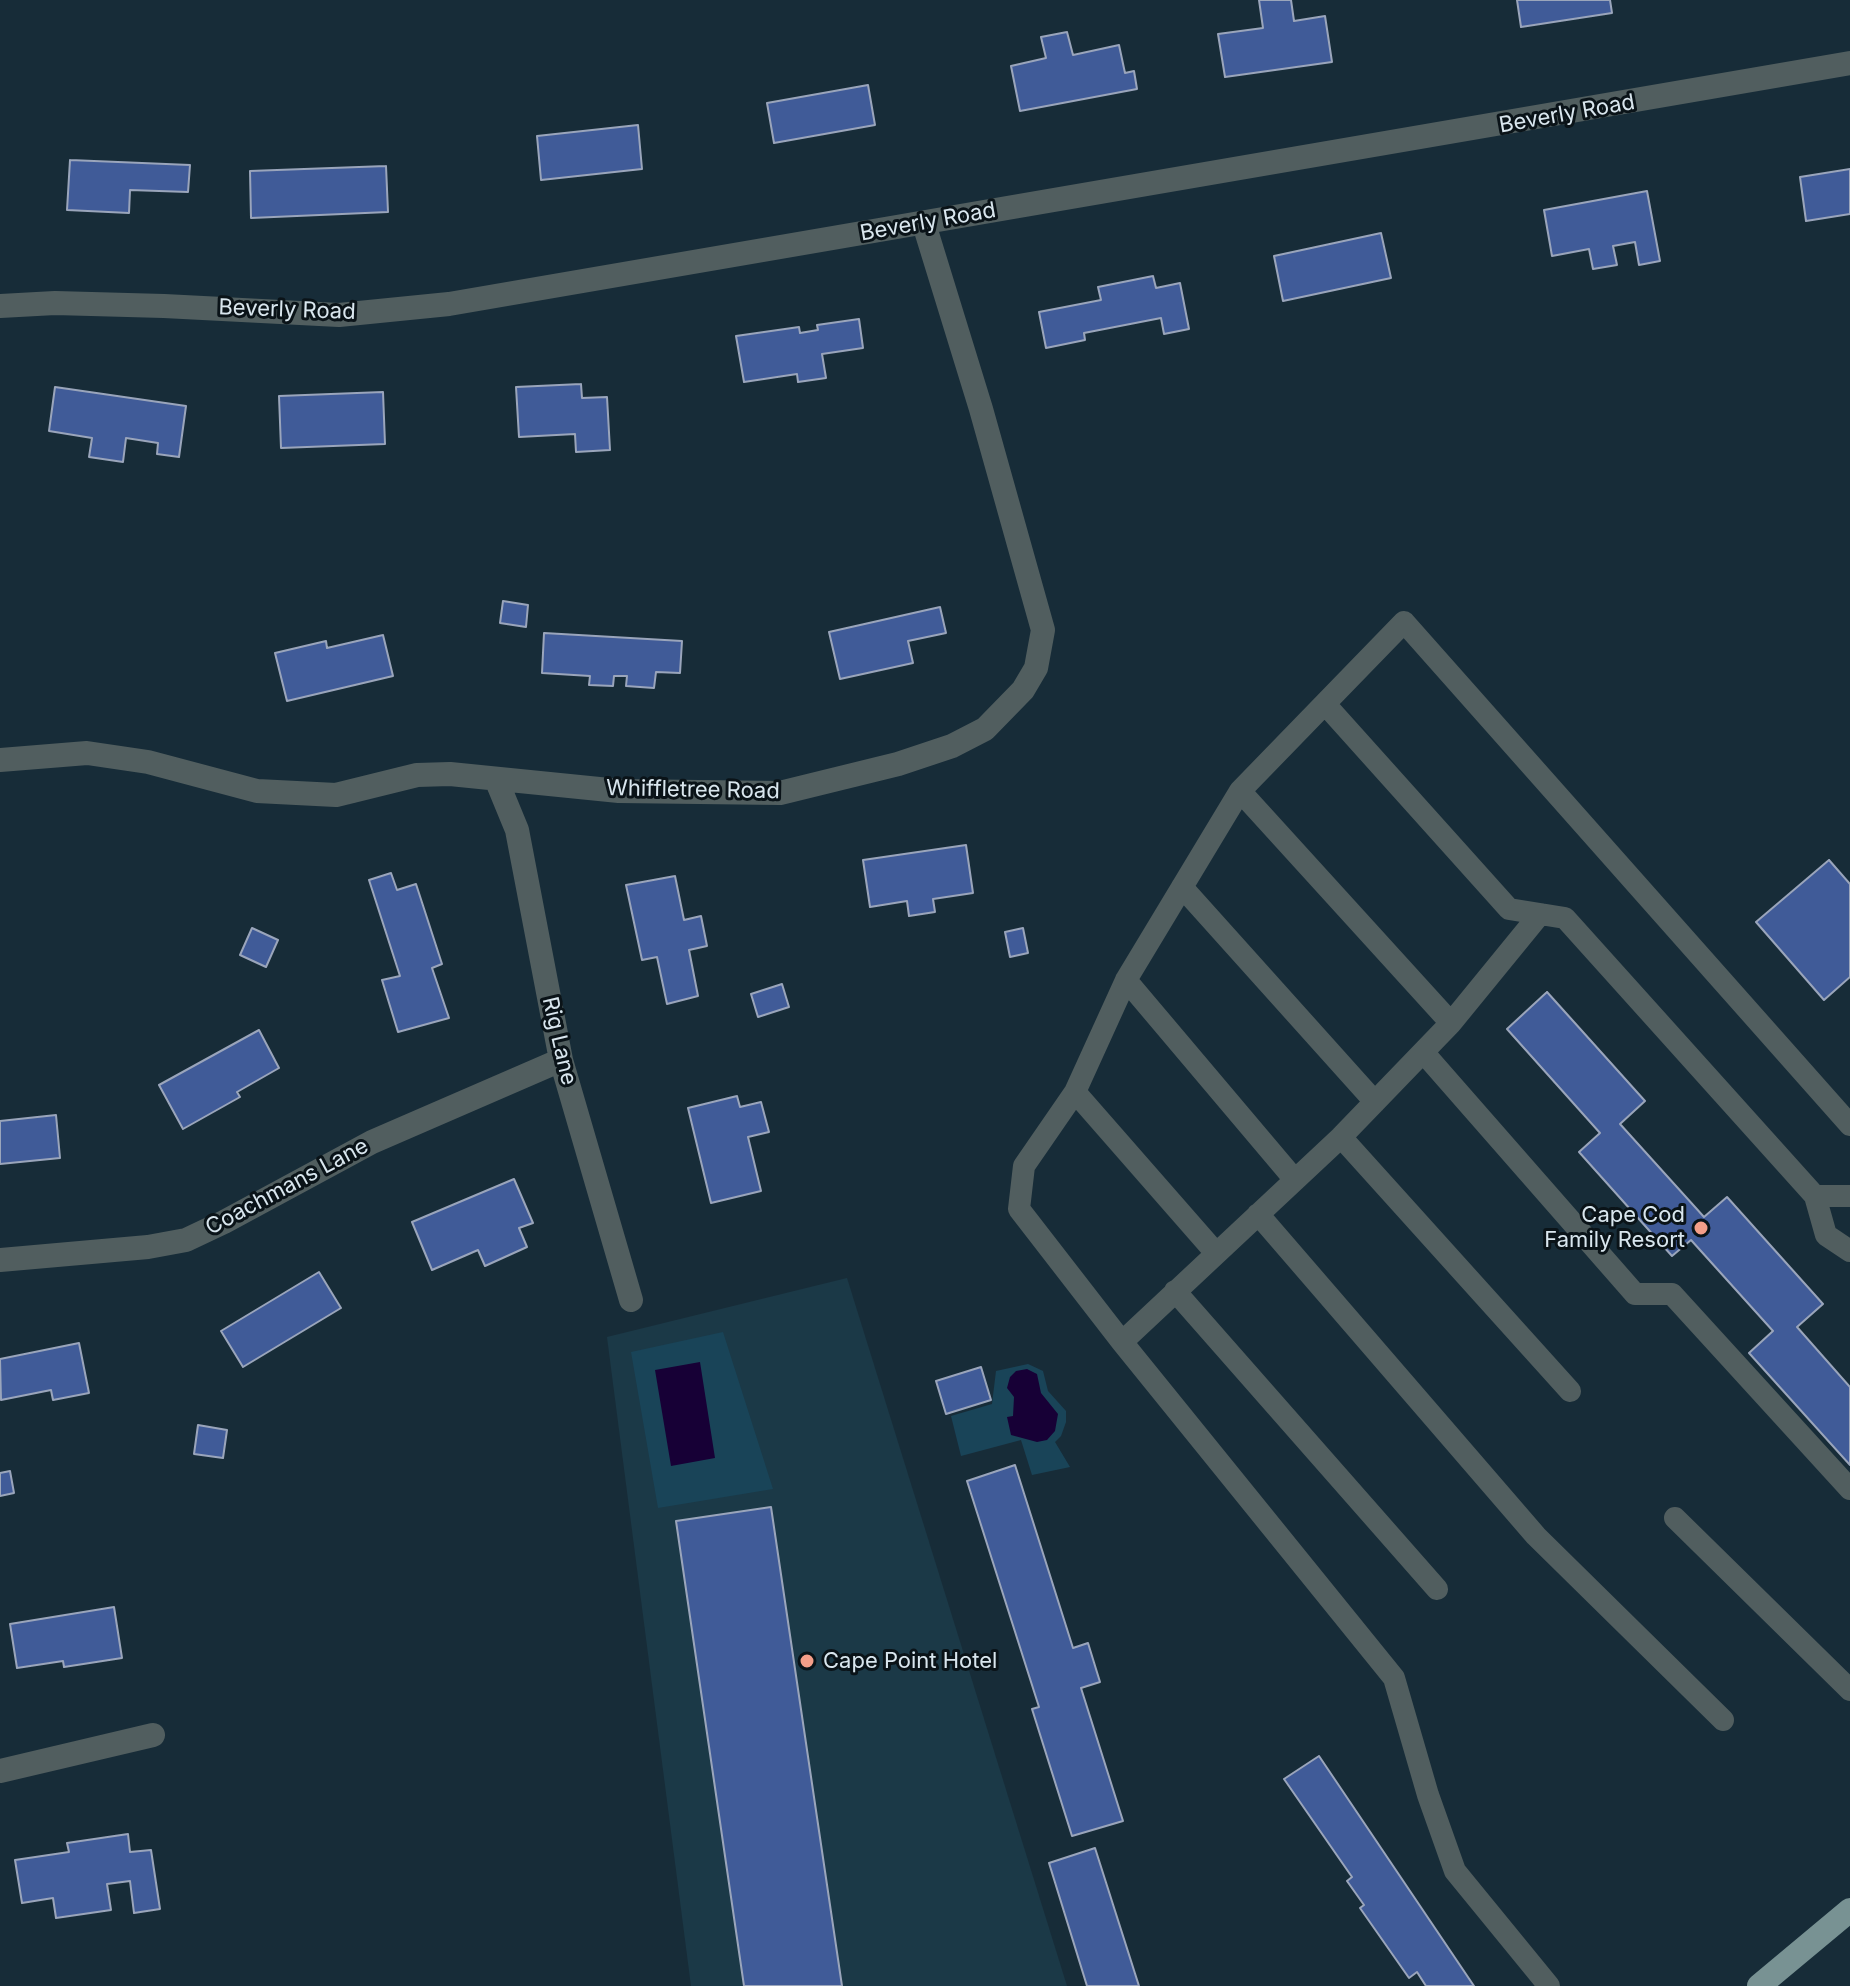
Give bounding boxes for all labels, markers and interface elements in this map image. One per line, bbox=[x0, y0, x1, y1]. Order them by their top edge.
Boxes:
street label: Beverly Road bbox=[1497, 89, 1637, 139]
street label: Beverly Road bbox=[858, 197, 998, 247]
street label: Beverly Road bbox=[218, 294, 356, 326]
street label: Whiffletree Road bbox=[606, 775, 780, 805]
street label: Rig Lane bbox=[536, 994, 582, 1088]
street label: Coachmans Lane bbox=[201, 1133, 373, 1241]
place label: Cape Cod Family Resort bbox=[1544, 1202, 1685, 1254]
marker: Cape Cod Family Resort bbox=[1692, 1219, 1710, 1237]
place label: Cape Point Hotel bbox=[823, 1648, 997, 1674]
marker: Cape Point Hotel bbox=[798, 1652, 816, 1670]

